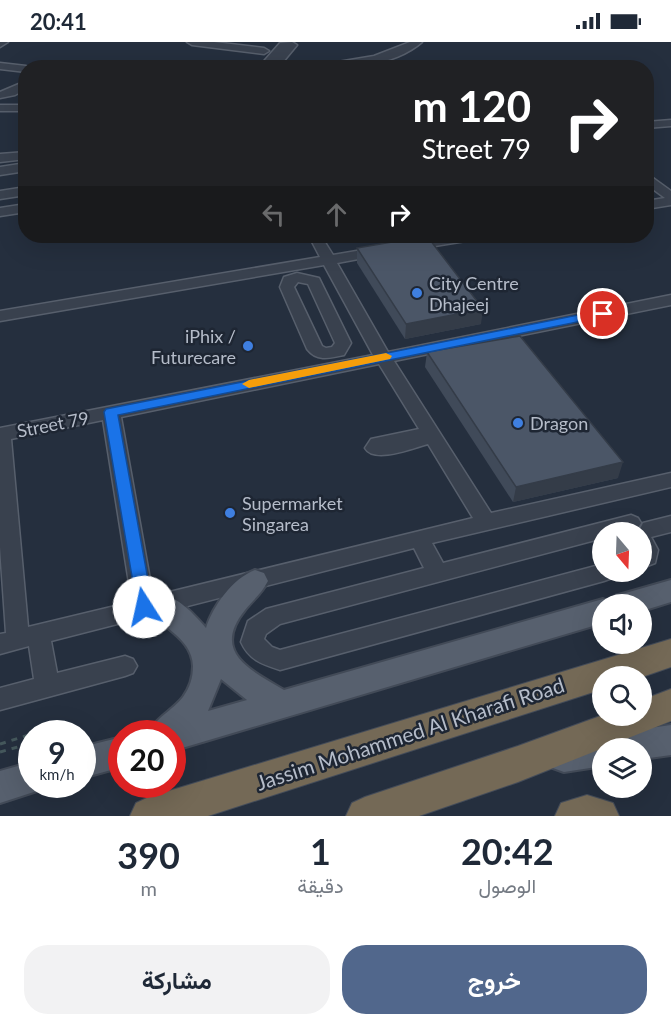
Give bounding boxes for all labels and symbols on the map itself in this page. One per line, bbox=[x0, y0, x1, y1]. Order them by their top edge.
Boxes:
place label: City Centre Dhajeej bbox=[429, 272, 519, 315]
marker: City Centre Dhajeej bbox=[410, 286, 424, 300]
pin bbox=[577, 288, 628, 339]
place label: iPhix / Futurecare bbox=[151, 325, 236, 368]
marker: iPhix / Futurecare bbox=[241, 339, 255, 353]
street label: Street 79 bbox=[15, 406, 91, 442]
place label: Dragon bbox=[530, 412, 588, 434]
marker: Dragon bbox=[511, 416, 525, 430]
place label: Supermarket Singarea bbox=[242, 492, 343, 535]
marker: Supermarket Singarea bbox=[223, 506, 237, 520]
north arrow bbox=[592, 522, 652, 582]
position arrow bbox=[112, 575, 176, 639]
street label: Jassim Mohammed Al Kharafi Road bbox=[253, 671, 567, 795]
speed limit sign: 20 bbox=[108, 720, 186, 798]

